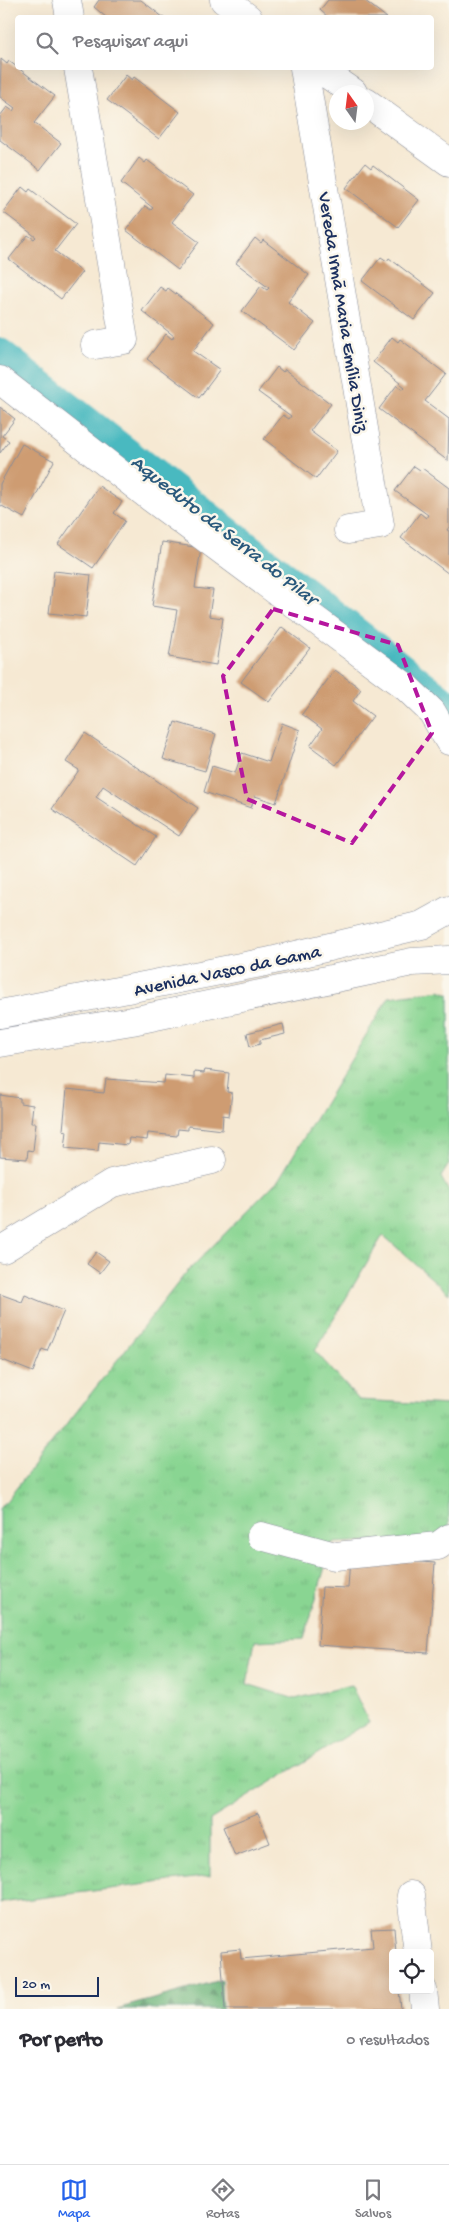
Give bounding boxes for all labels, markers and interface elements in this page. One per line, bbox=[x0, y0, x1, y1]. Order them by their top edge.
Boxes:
search box bbox=[15, 15, 434, 70]
icon: search bbox=[33, 29, 61, 57]
text: Pesquisar aqui bbox=[73, 31, 188, 54]
north arrow bbox=[329, 85, 374, 130]
street label: Vereda Irmã Maria Emília Diniz bbox=[311, 190, 372, 435]
water label: Aqueduto da Serra do Pilar bbox=[125, 452, 324, 614]
street label: Avenida Vasco da Gama bbox=[132, 941, 325, 1003]
map controls bbox=[389, 1949, 434, 1994]
button: locate bbox=[389, 1949, 434, 1994]
scale bar bbox=[15, 1974, 99, 1997]
text: 20 m bbox=[22, 1977, 50, 1994]
text: Por perto bbox=[20, 2029, 103, 2054]
text: 0 resultados bbox=[346, 2032, 429, 2051]
tab: Mapa bbox=[58, 2176, 90, 2223]
tab: Rotas bbox=[206, 2176, 239, 2223]
tab: Salvos bbox=[355, 2176, 391, 2223]

